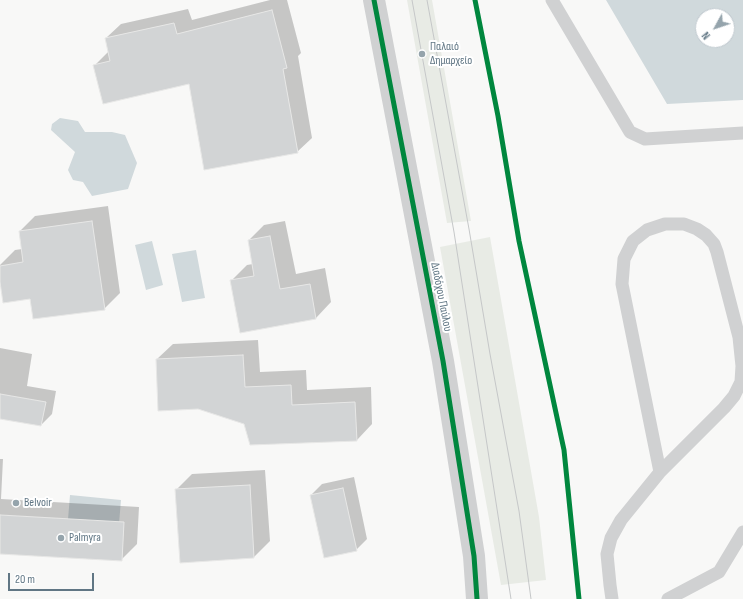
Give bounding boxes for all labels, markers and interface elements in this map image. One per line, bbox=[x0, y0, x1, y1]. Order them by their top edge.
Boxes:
north arrow bbox=[695, 8, 735, 48]
text: N bbox=[699, 29, 713, 42]
place label: Παλαιό Δημαρχείο bbox=[430, 40, 472, 68]
marker: Παλαιό Δημαρχείο bbox=[417, 49, 427, 59]
street label: Διαδόχου Παύλου bbox=[427, 261, 455, 333]
place label: Belvoir bbox=[24, 496, 52, 510]
marker: Belvoir bbox=[11, 498, 21, 508]
place label: Palmyra bbox=[69, 531, 101, 545]
marker: Palmyra bbox=[56, 533, 66, 543]
scale bar bbox=[10, 565, 96, 591]
text: 20 m bbox=[15, 572, 35, 587]

